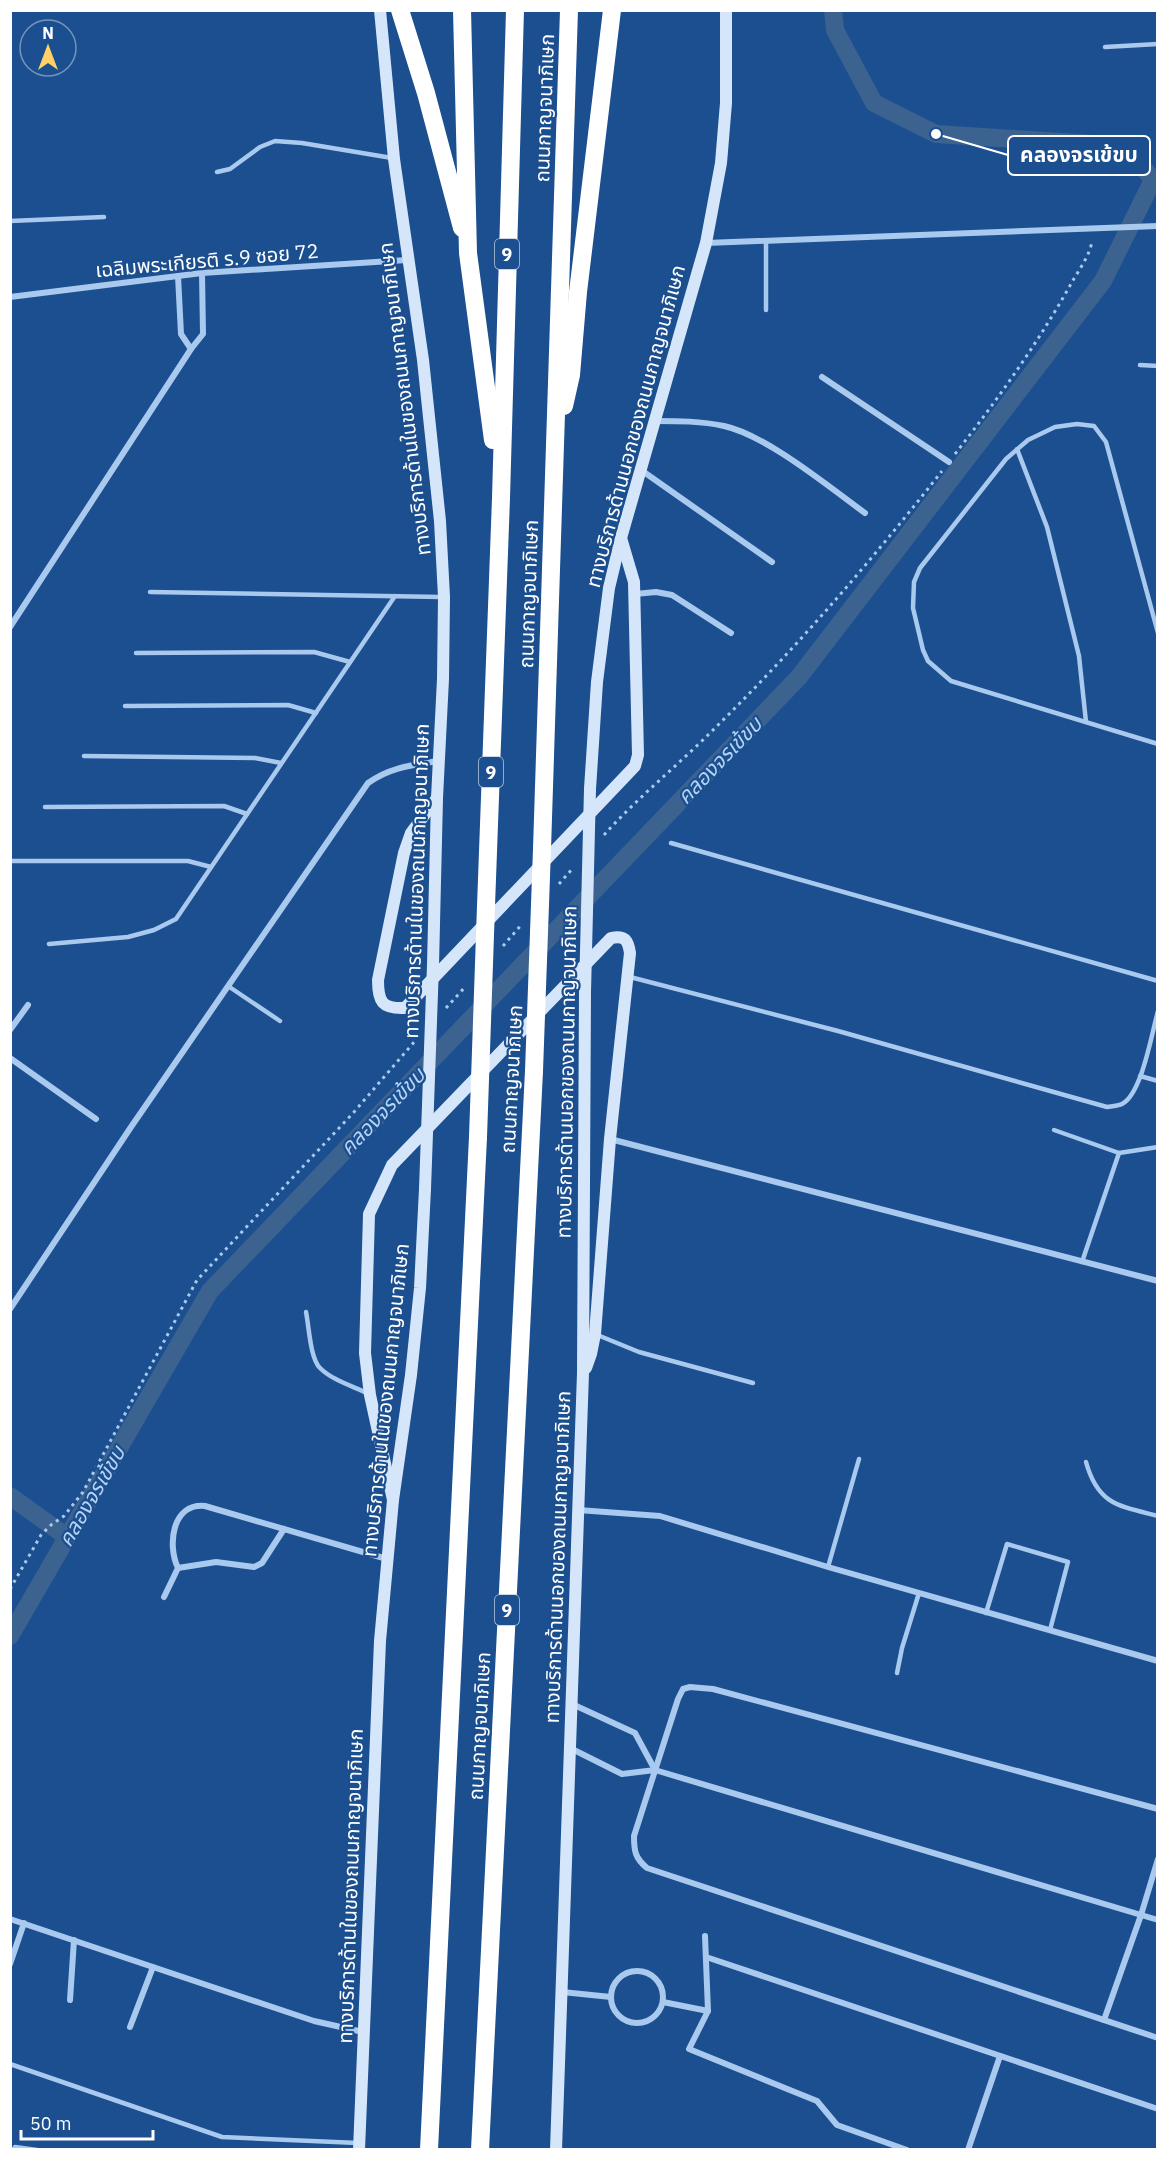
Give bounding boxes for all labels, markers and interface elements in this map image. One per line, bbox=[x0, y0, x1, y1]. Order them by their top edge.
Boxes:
north arrow bbox=[18, 18, 78, 78]
text: N bbox=[42, 23, 54, 43]
street label: ถนนกาญจนาภิเษก bbox=[528, 33, 560, 183]
callout: คลองจรเข้ขบ bbox=[1008, 136, 1150, 175]
text: คลองจรเข้ขบ bbox=[1020, 140, 1138, 168]
street label: เฉลิมพระเกียรติ ร.9 ซอย 72 bbox=[94, 237, 320, 283]
road number: 9 bbox=[495, 239, 519, 269]
street label: ทางบริการด้านในของถนนกาญจนาภิเษก bbox=[371, 241, 437, 557]
street label: ทางบริการด้านนอกของถนนกาญจนาภิเษก bbox=[579, 262, 691, 590]
street label: ถนนกาญจนาภิเษก bbox=[512, 519, 544, 669]
water label: คลองจรเข้ขบ bbox=[670, 709, 769, 810]
street label: ทางบริการด้านในของถนนกาญจนาภิเษก bbox=[397, 723, 435, 1039]
road number: 9 bbox=[479, 757, 503, 787]
street label: ทางบริการด้านนอกของถนนกาญจนาภิเษก bbox=[550, 905, 582, 1239]
street label: ถนนกาญจนาภิเษก bbox=[494, 1004, 528, 1154]
water label: คลองจรเข้ขบ bbox=[333, 1060, 432, 1161]
street label: ทางบริการด้านในของถนนกาญจนาภิเษก bbox=[355, 1242, 415, 1558]
street label: ทางบริการด้านนอกของถนนกาญจนาภิเษก bbox=[538, 1390, 576, 1724]
water label: คลองจรเข้ขบ bbox=[51, 1440, 132, 1551]
road number: 9 bbox=[495, 1595, 519, 1625]
street label: ถนนกาญจนาภิเษก bbox=[462, 1651, 496, 1801]
street label: ทางบริการด้านในของถนนกาญจนาภิเษก bbox=[331, 1728, 369, 2044]
scale bar bbox=[21, 2103, 153, 2141]
text: 50 m bbox=[30, 2112, 72, 2135]

